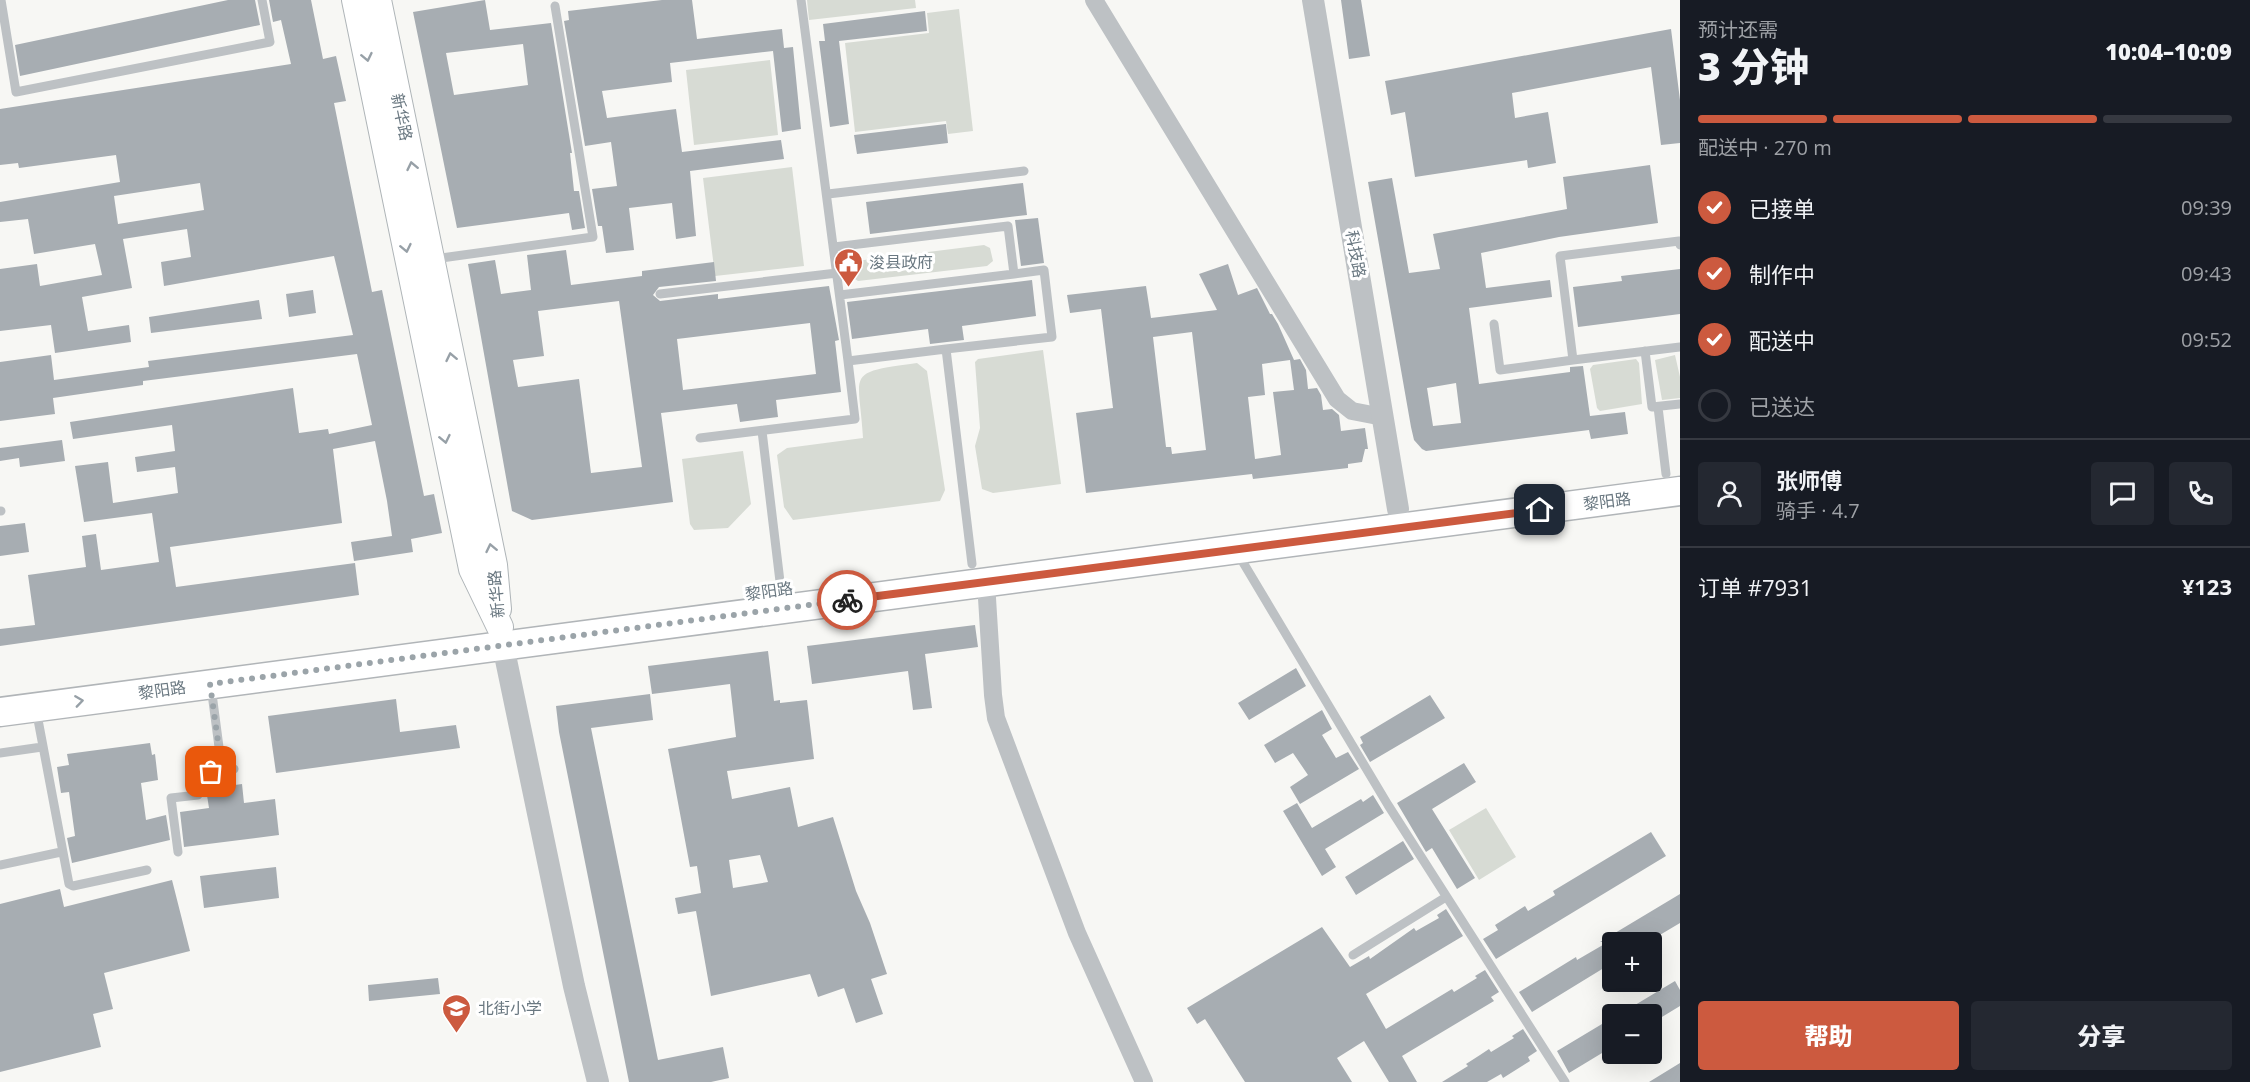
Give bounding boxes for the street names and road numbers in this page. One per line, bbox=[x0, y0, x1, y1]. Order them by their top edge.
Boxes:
street label: 新华路 bbox=[386, 91, 418, 143]
street label: 科技路 bbox=[1341, 228, 1371, 280]
street label: 黎阳路 bbox=[1582, 487, 1632, 515]
street label: 新华路 bbox=[483, 569, 509, 619]
street label: 黎阳路 bbox=[744, 577, 794, 605]
street label: 黎阳路 bbox=[137, 676, 187, 704]

